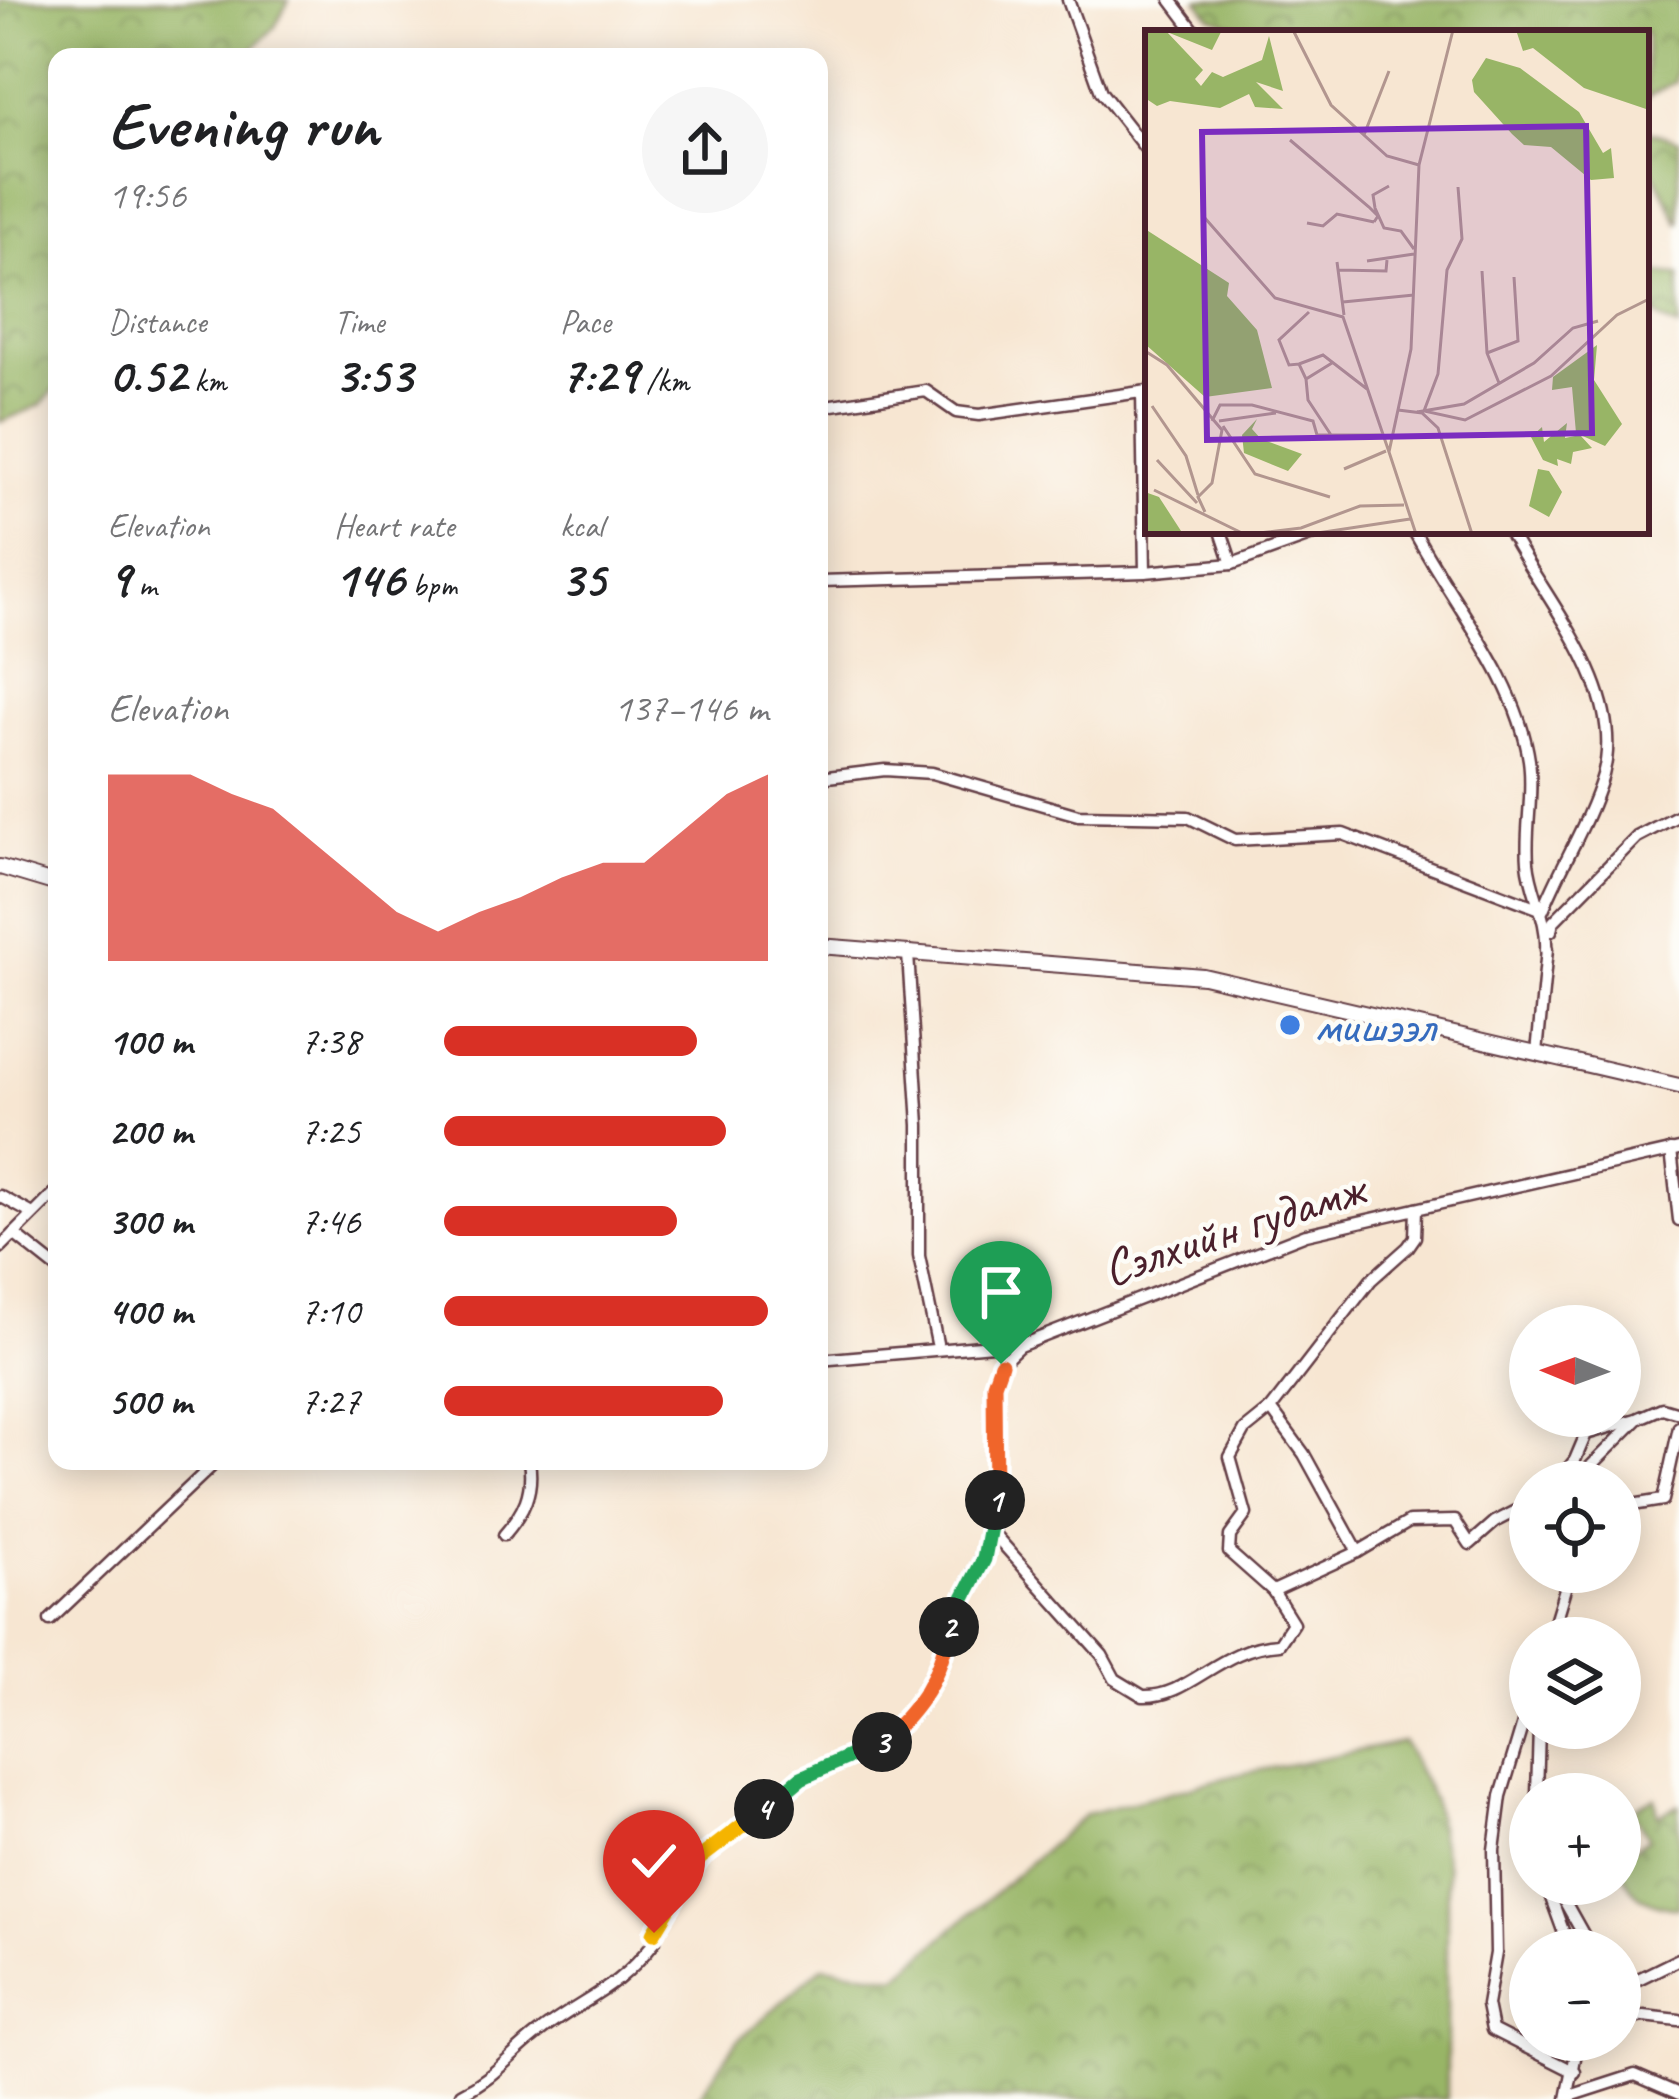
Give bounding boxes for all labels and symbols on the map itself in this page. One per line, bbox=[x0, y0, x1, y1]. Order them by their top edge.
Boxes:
inset map bbox=[1145, 30, 1649, 534]
place label: мишээл bbox=[1314, 993, 1438, 1057]
marker: мишээл bbox=[1277, 1012, 1303, 1038]
street label: Сэлхийн гудамж bbox=[1094, 1154, 1376, 1300]
pin bbox=[950, 1241, 1052, 1364]
north arrow bbox=[1509, 1305, 1641, 1437]
pin: 1 bbox=[965, 1470, 1025, 1530]
pin: 2 bbox=[919, 1597, 979, 1657]
pin: 3 bbox=[852, 1712, 912, 1772]
pin: 4 bbox=[734, 1779, 794, 1839]
pin bbox=[603, 1810, 705, 1933]

